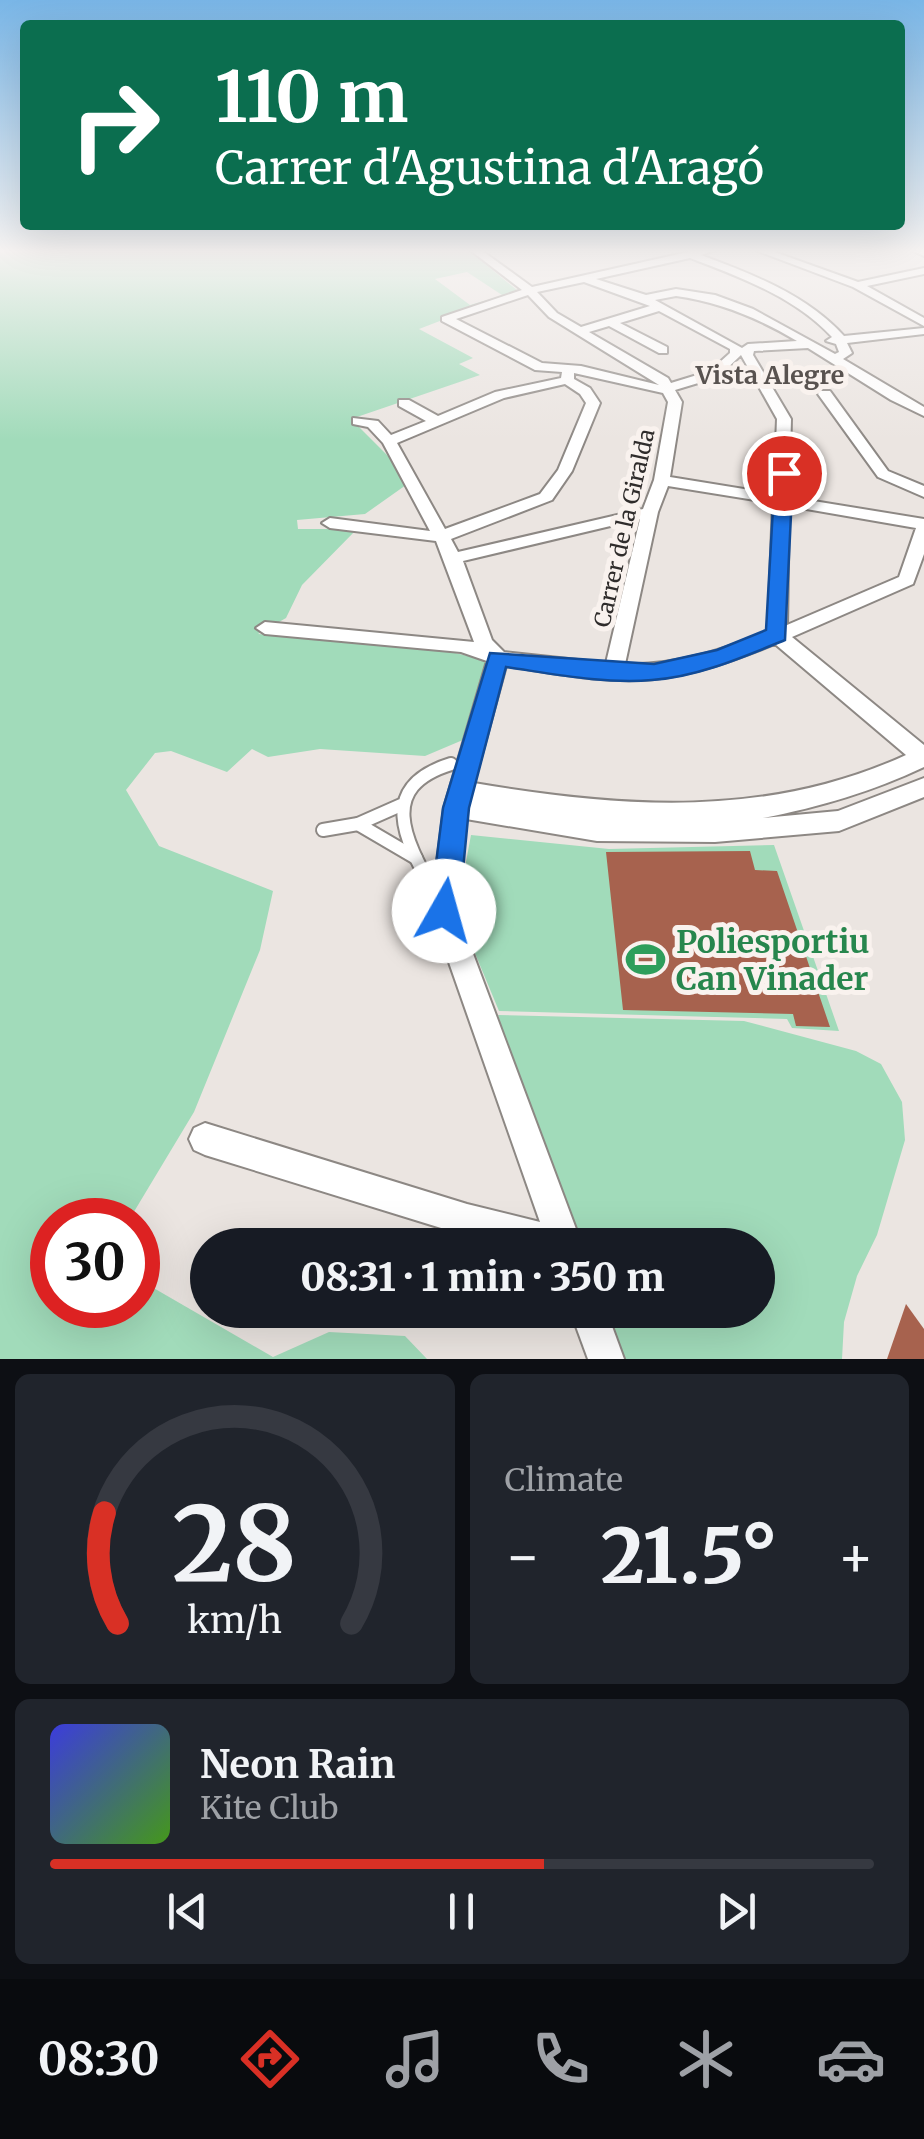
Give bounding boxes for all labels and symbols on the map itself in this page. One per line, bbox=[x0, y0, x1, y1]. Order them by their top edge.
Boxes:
district label: Vista Alegre bbox=[695, 359, 844, 391]
street label: Carrer de la Giralda bbox=[588, 426, 660, 630]
pin bbox=[742, 431, 827, 516]
position arrow bbox=[392, 859, 496, 963]
place label: Poliesportiu Can Vinader bbox=[676, 922, 870, 999]
sports icon: Poliesportiu Can Vinader bbox=[625, 939, 667, 981]
speed limit sign: 30 bbox=[30, 1198, 160, 1328]

